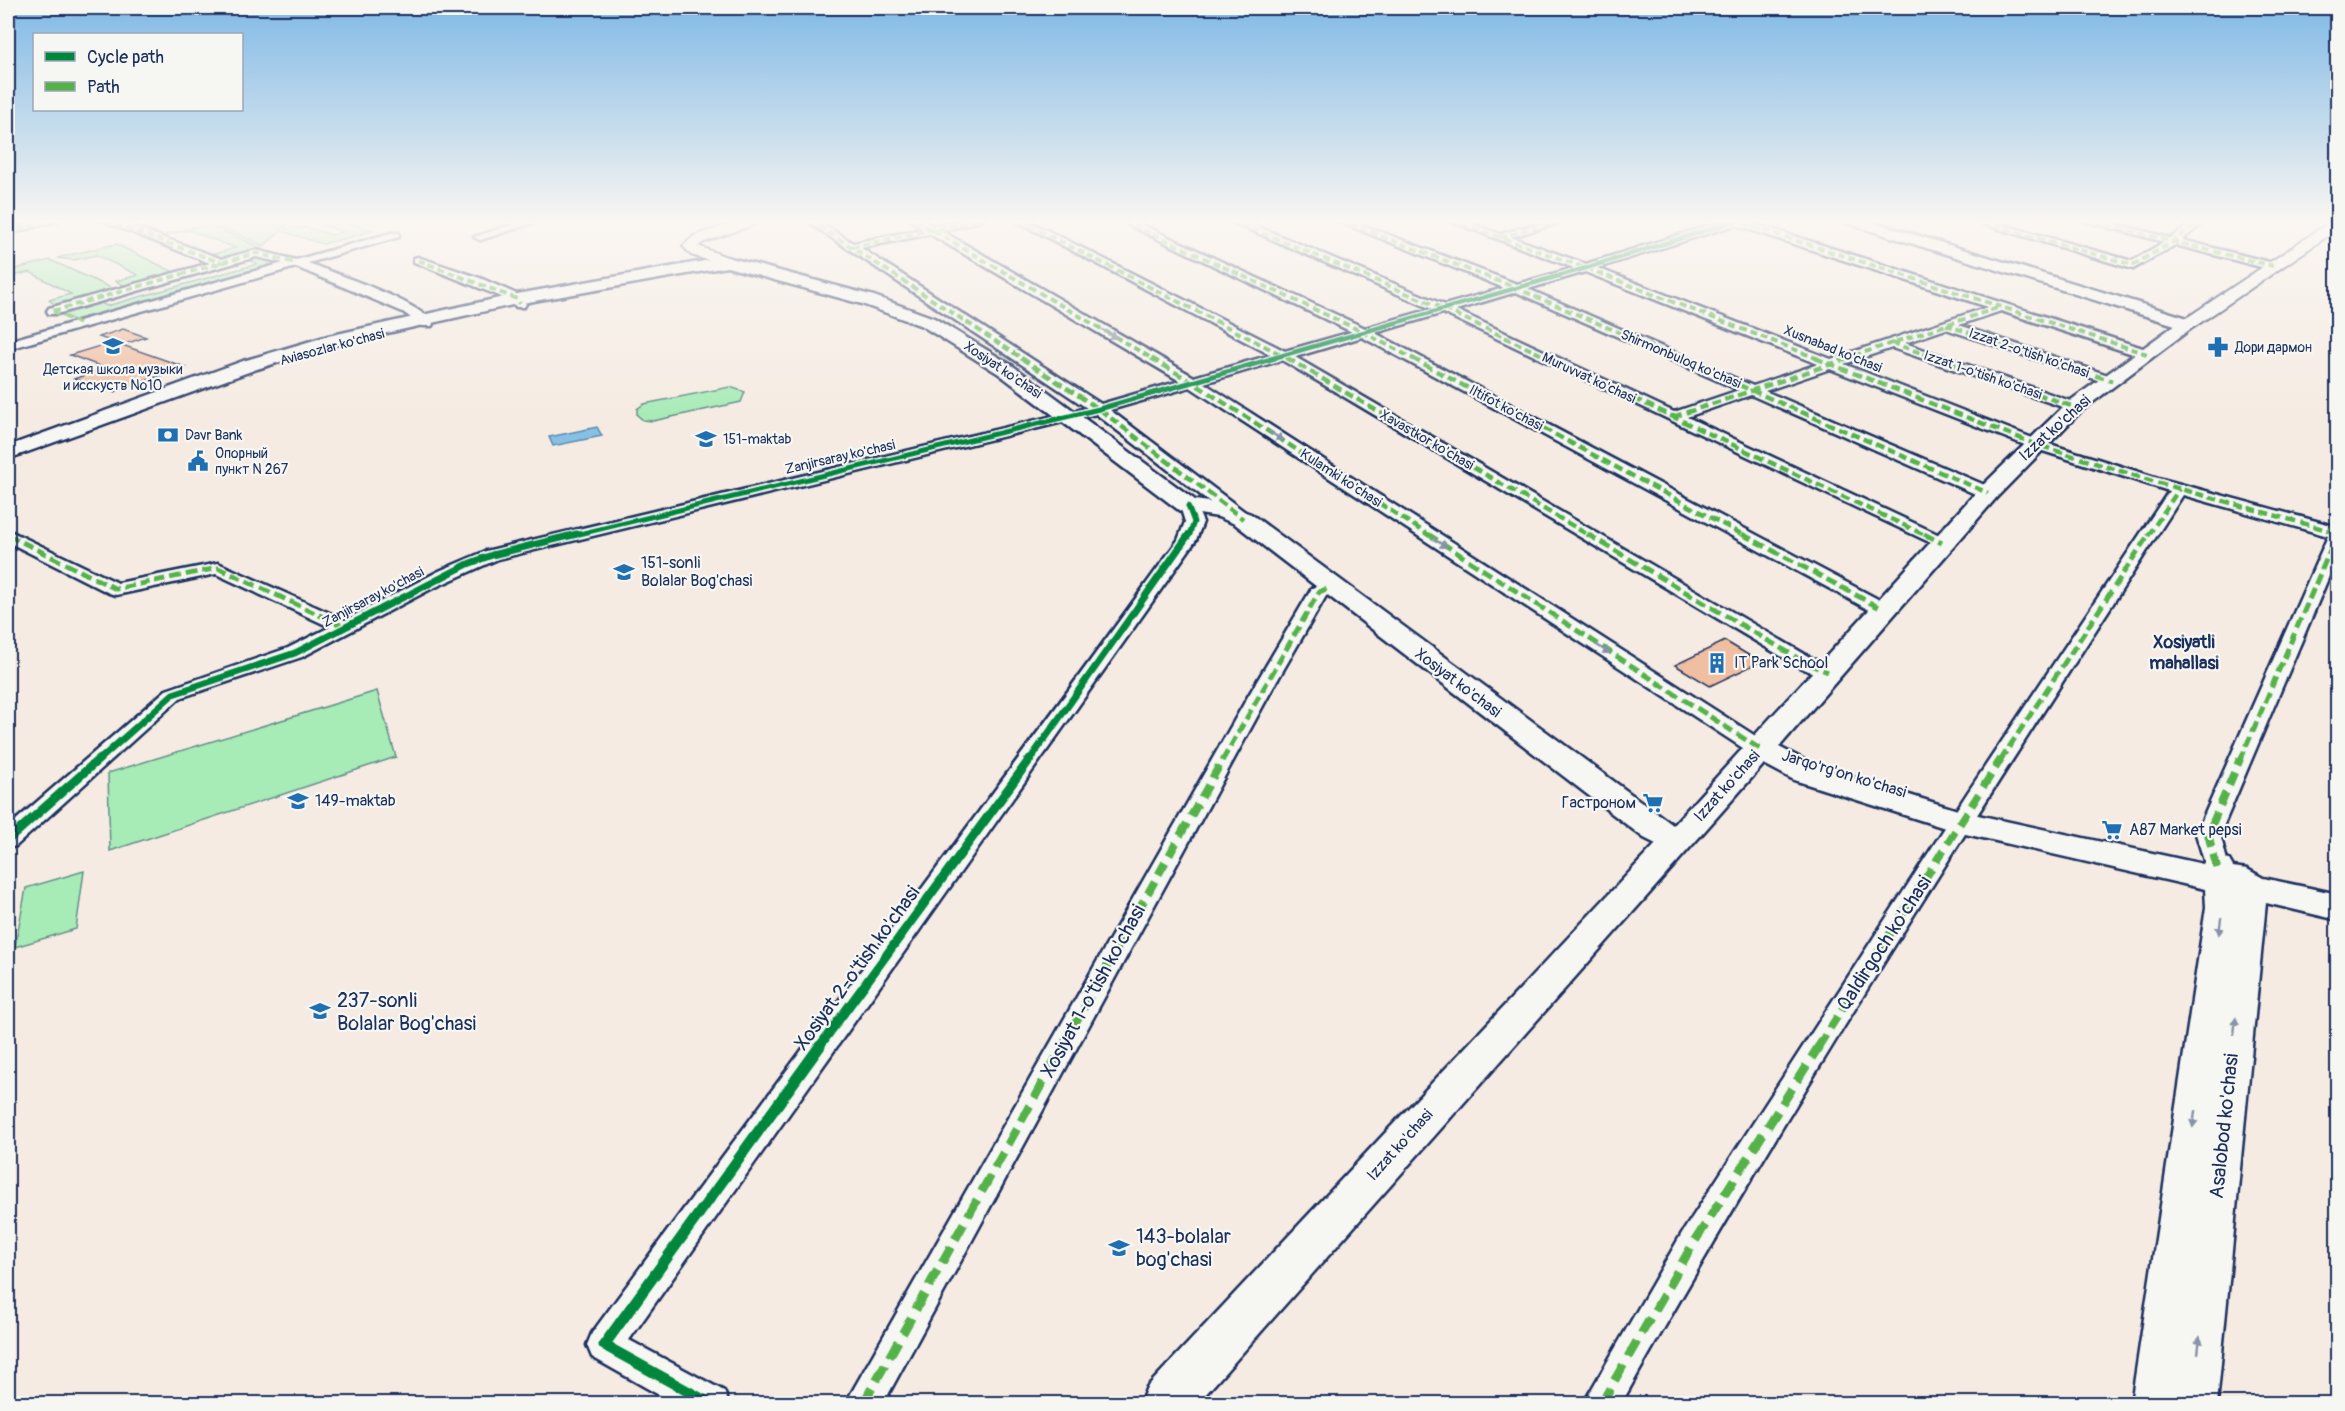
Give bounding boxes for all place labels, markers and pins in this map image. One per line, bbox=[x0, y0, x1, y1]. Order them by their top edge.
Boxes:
school or university icon: Детская школа музыки и исскуств №10 bbox=[101, 334, 125, 358]
pharmacy icon: Дори дармон bbox=[2206, 335, 2230, 359]
place label: Дори дармон bbox=[2234, 339, 2312, 356]
place label: Детская школа музыки и исскуств №10 bbox=[43, 361, 182, 394]
bank icon: Davr Bank bbox=[156, 423, 180, 447]
place label: Davr Bank bbox=[185, 427, 243, 444]
school or university icon: 151-maktab bbox=[694, 427, 718, 451]
place label: 151-maktab bbox=[723, 431, 791, 448]
place label: Опорный пункт N 267 bbox=[215, 445, 289, 478]
public building icon: Опорный пункт N 267 bbox=[186, 449, 210, 473]
place label: 151-sonli Bolalar Bog'chasi bbox=[641, 553, 752, 591]
school or university icon: 151-sonli Bolalar Bog'chasi bbox=[612, 560, 636, 584]
building icon: IT Park School bbox=[1705, 651, 1729, 675]
place label: IT Park School bbox=[1734, 653, 1828, 673]
school or university icon: 149-maktab bbox=[286, 789, 310, 813]
place label: 149-maktab bbox=[315, 791, 396, 811]
supermarket icon: Гастроном bbox=[1641, 791, 1665, 815]
place label: Гастроном bbox=[1562, 793, 1636, 813]
supermarket icon: A87 Market pepsi bbox=[2100, 818, 2124, 842]
place label: A87 Market pepsi bbox=[2129, 820, 2242, 840]
place label: 237-sonli Bolalar Bog'chasi bbox=[337, 988, 476, 1036]
school or university icon: 237-sonli Bolalar Bog'chasi bbox=[308, 999, 332, 1023]
place label: 143-bolalar bog'chasi bbox=[1136, 1224, 1231, 1272]
school or university icon: 143-bolalar bog'chasi bbox=[1107, 1236, 1131, 1260]

